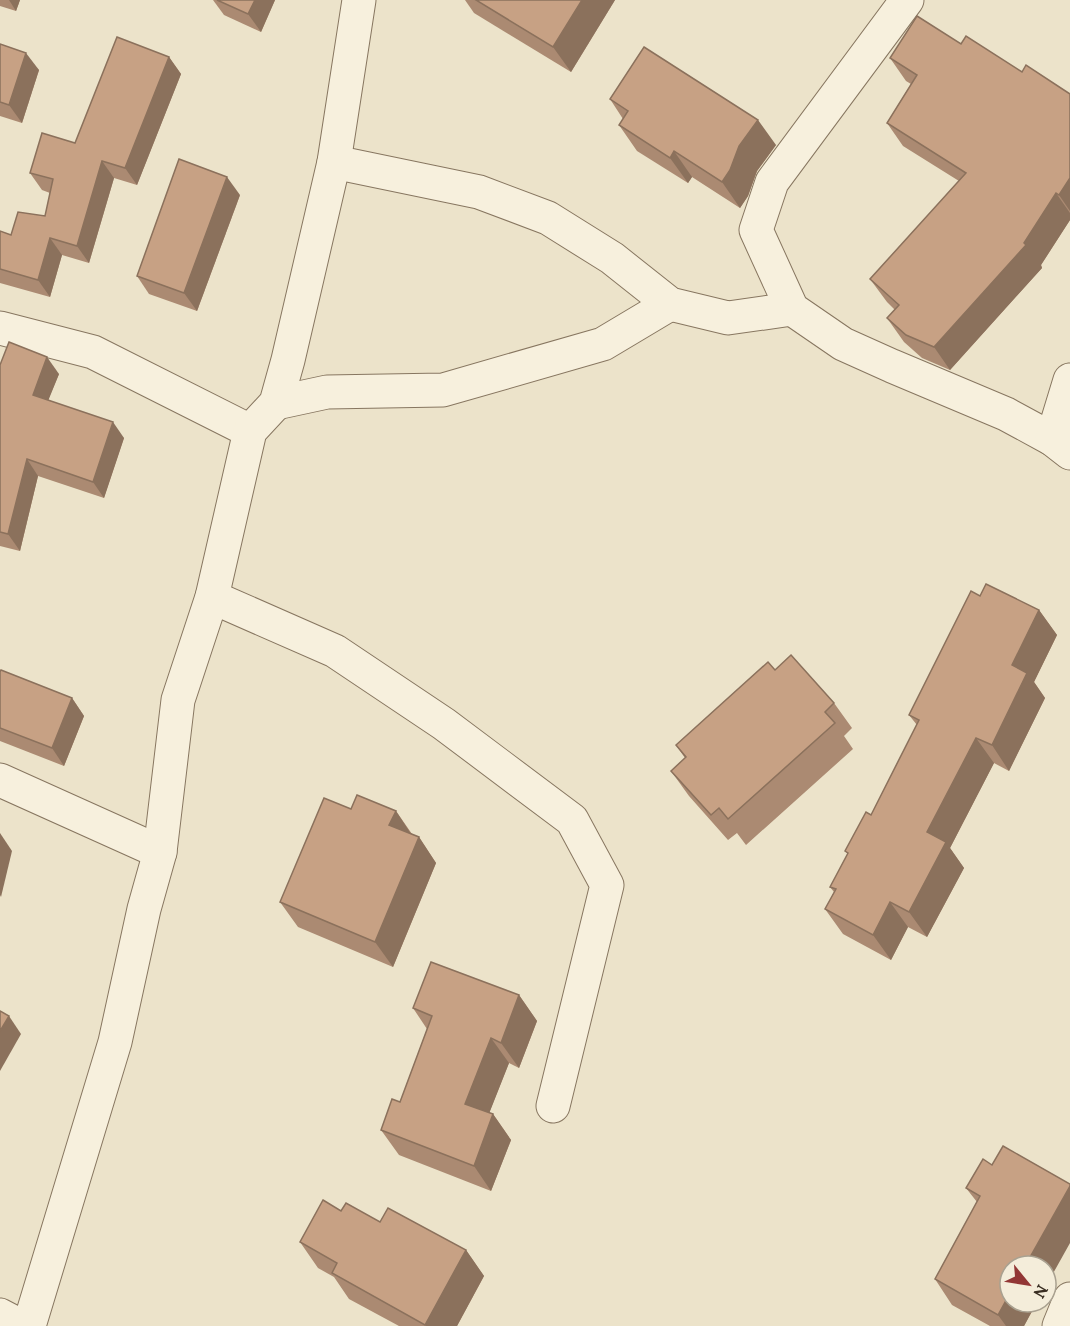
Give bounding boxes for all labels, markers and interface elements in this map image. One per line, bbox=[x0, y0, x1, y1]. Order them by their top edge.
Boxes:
north arrow bbox=[998, 1254, 1058, 1314]
text: N bbox=[1029, 1281, 1053, 1302]

